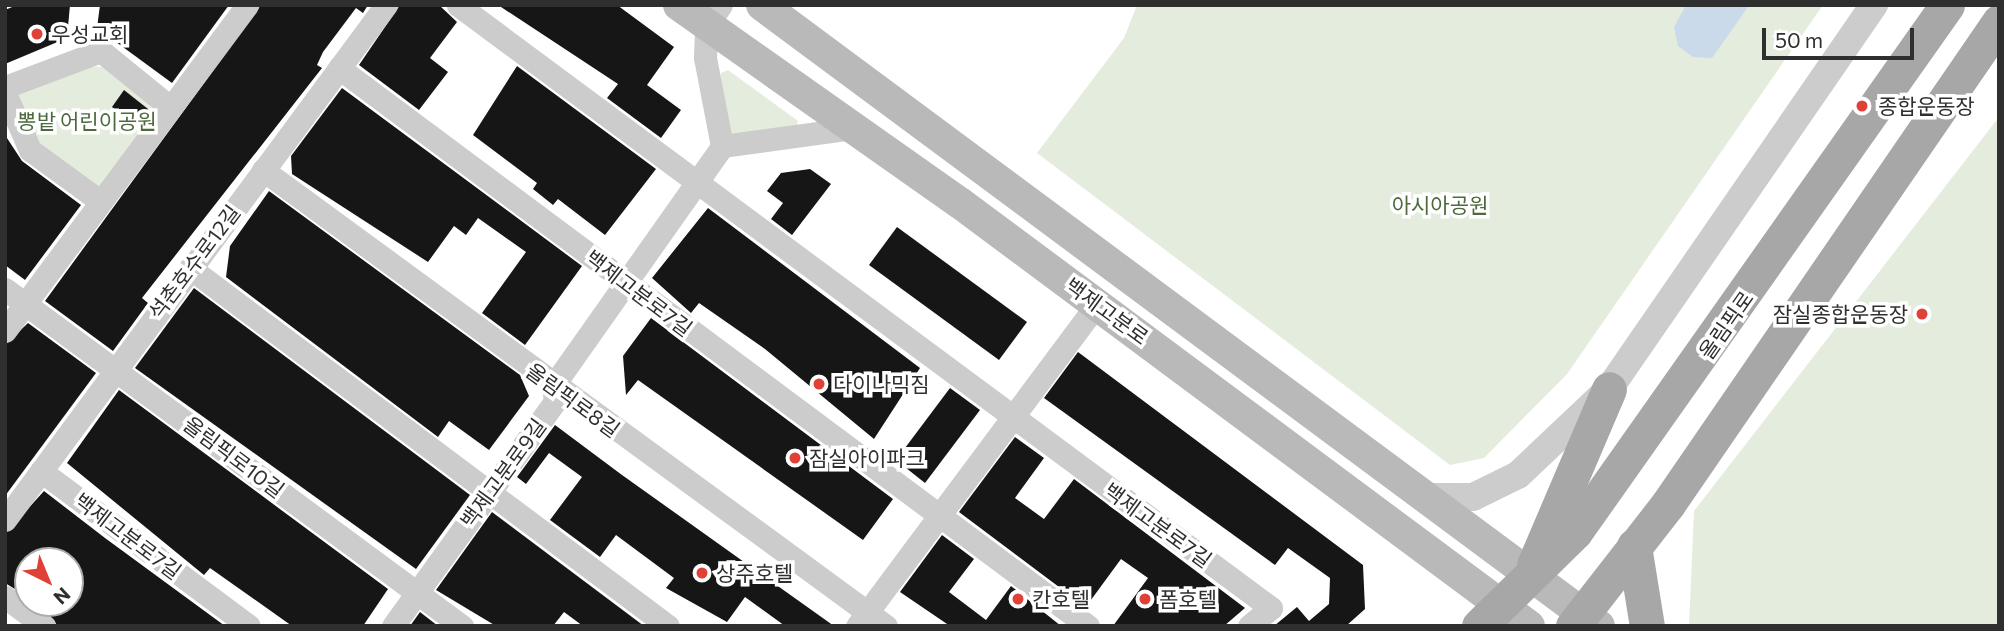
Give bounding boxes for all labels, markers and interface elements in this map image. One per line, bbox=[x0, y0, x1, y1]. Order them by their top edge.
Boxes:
scale bar bbox=[1766, 14, 1918, 58]
place label: 우성교회 bbox=[51, 21, 128, 47]
marker: 우성교회 bbox=[29, 26, 45, 42]
text: 50 m bbox=[1775, 27, 1823, 52]
place label: 종합운동장 bbox=[1878, 93, 1975, 119]
marker: 종합운동장 bbox=[1852, 96, 1872, 116]
park label: 뽕밭 어린이공원 bbox=[17, 108, 157, 134]
park label: 아시아공원 bbox=[1392, 192, 1488, 218]
street label: 석촌호수로12길 bbox=[143, 200, 245, 324]
street label: 백제고분로7길 bbox=[581, 245, 697, 341]
street label: 백제고분로 bbox=[1061, 272, 1153, 350]
street label: 올림픽로 bbox=[1694, 286, 1758, 364]
place label: 잠실종합운동장 bbox=[1773, 301, 1908, 327]
marker: 잠실종합운동장 bbox=[1914, 306, 1930, 322]
street label: 올림픽로8길 bbox=[521, 358, 625, 442]
place label: 다이나믹짐 bbox=[833, 371, 930, 397]
marker: 다이나믹짐 bbox=[811, 376, 827, 392]
street label: 올림픽로10길 bbox=[179, 411, 289, 503]
street label: 백제고분로9길 bbox=[455, 414, 551, 532]
place label: 잠실아이파크 bbox=[809, 445, 925, 471]
marker: 잠실아이파크 bbox=[787, 450, 803, 466]
street label: 백제고분로7길 bbox=[1099, 477, 1217, 573]
street label: 백제고분로7길 bbox=[70, 488, 186, 584]
north arrow bbox=[14, 547, 84, 617]
place label: 상주호텔 bbox=[716, 560, 793, 586]
marker: 상주호텔 bbox=[694, 565, 710, 581]
text: N bbox=[49, 583, 75, 610]
place label: 칸호텔 bbox=[1032, 586, 1090, 612]
place label: 폼호텔 bbox=[1159, 586, 1217, 612]
marker: 칸호텔 bbox=[1010, 591, 1026, 607]
marker: 폼호텔 bbox=[1137, 591, 1153, 607]

